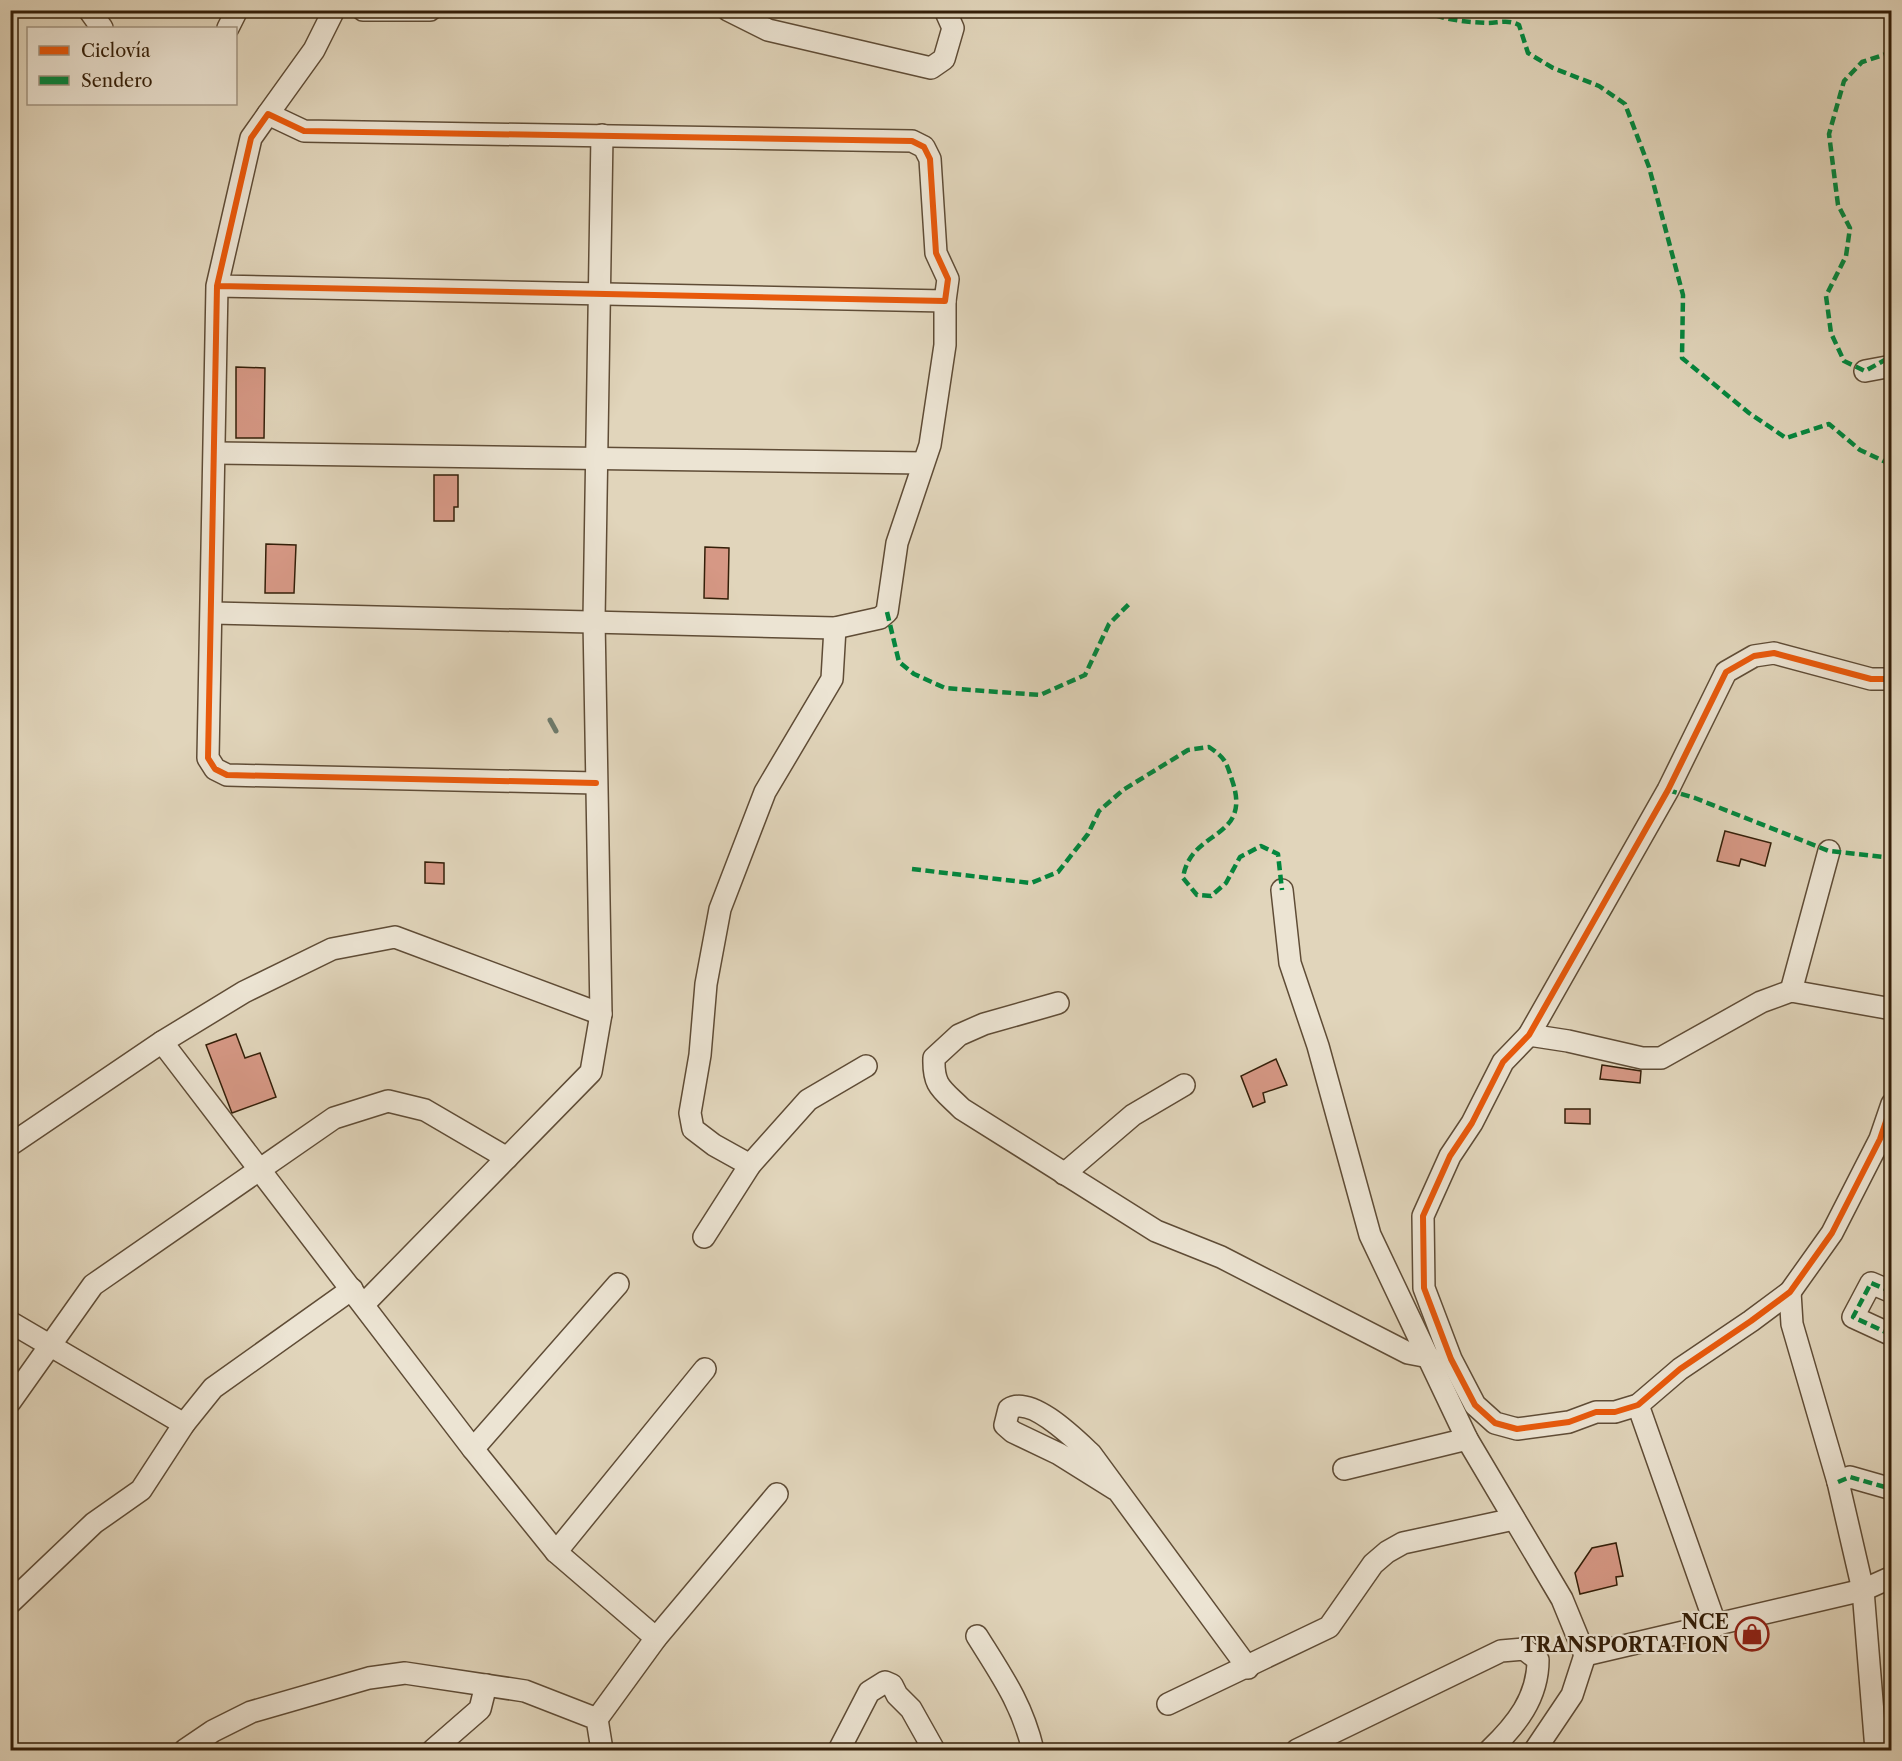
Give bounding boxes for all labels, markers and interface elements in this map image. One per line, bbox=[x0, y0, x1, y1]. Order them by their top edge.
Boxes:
legend bbox=[27, 27, 237, 105]
text: Ciclovía bbox=[81, 40, 151, 62]
text: Sendero bbox=[81, 70, 153, 92]
place label: NCE TRANSPORTATION bbox=[1521, 1610, 1729, 1657]
shop icon: NCE TRANSPORTATION bbox=[1734, 1616, 1770, 1652]

